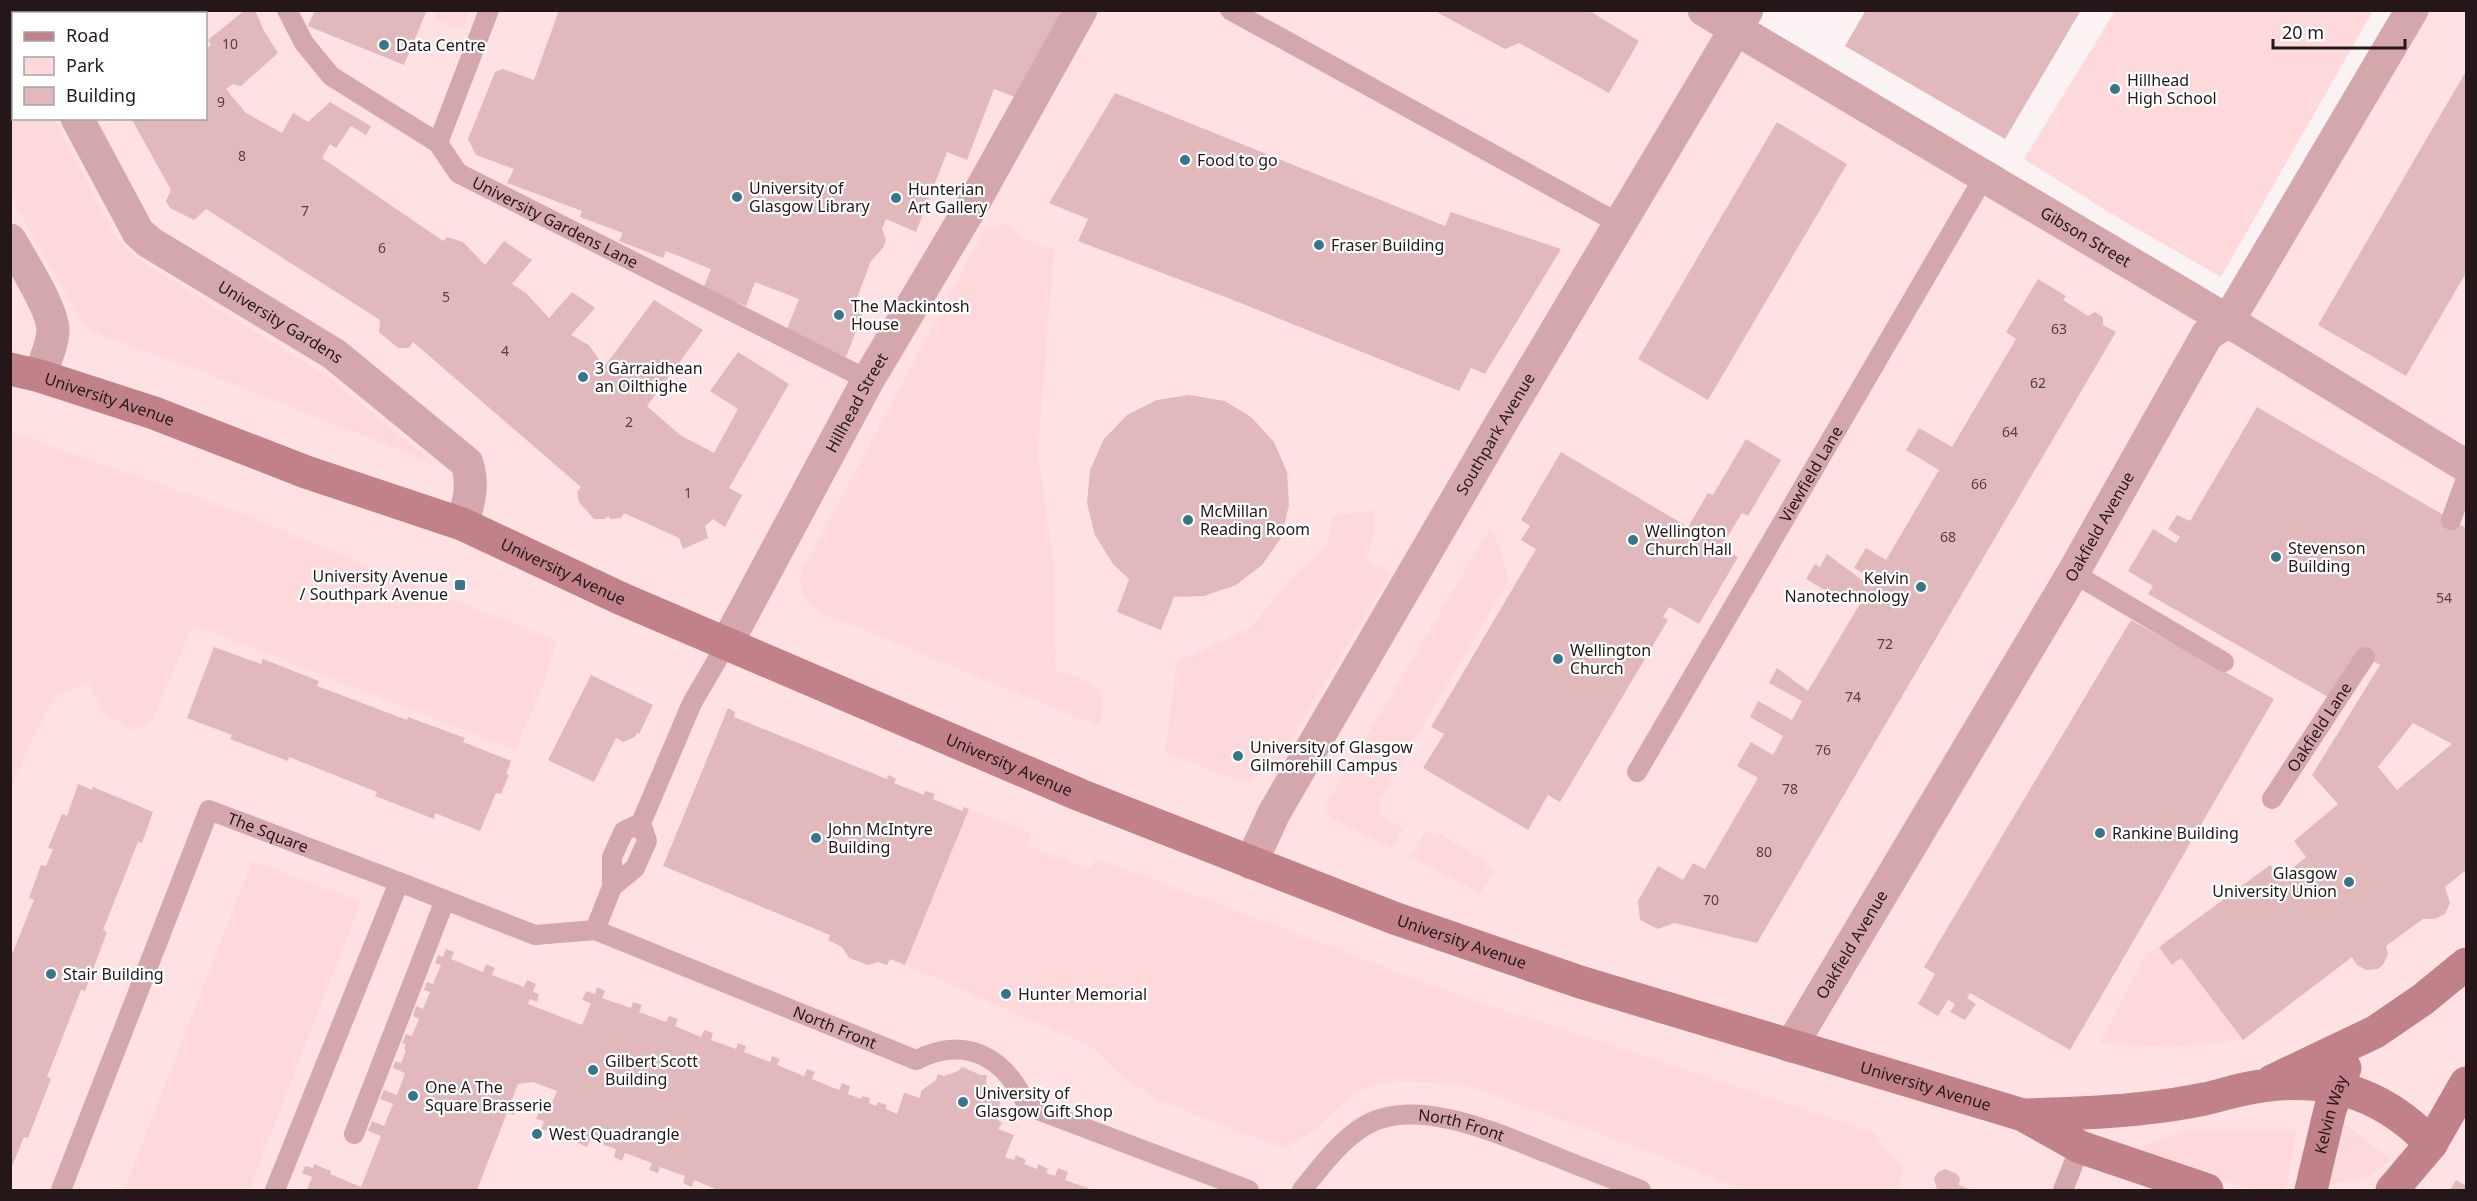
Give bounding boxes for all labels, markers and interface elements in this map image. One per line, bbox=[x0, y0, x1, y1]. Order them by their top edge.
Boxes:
legend bbox=[12, 12, 207, 120]
scale bar bbox=[2273, 12, 2405, 50]
text: 20 m bbox=[2282, 20, 2324, 44]
text: Road bbox=[66, 23, 109, 47]
house number: 10 bbox=[222, 34, 238, 53]
place label: Data Centre bbox=[396, 34, 486, 56]
marker: Data Centre bbox=[377, 38, 391, 52]
text: Park bbox=[66, 53, 104, 77]
place label: Hillhead High School bbox=[2127, 69, 2217, 109]
marker: Hillhead High School bbox=[2108, 82, 2122, 96]
text: Building bbox=[66, 83, 136, 107]
house number: 9 bbox=[217, 92, 225, 111]
house number: 8 bbox=[238, 146, 246, 165]
place label: Food to go bbox=[1197, 149, 1278, 171]
marker: Food to go bbox=[1178, 153, 1192, 167]
street label: University Gardens Lane bbox=[468, 171, 642, 273]
place label: University of Glasgow Library bbox=[749, 177, 871, 217]
place label: Hunterian Art Gallery bbox=[908, 178, 988, 218]
marker: University of Glasgow Library bbox=[730, 190, 744, 204]
marker: Hunterian Art Gallery bbox=[889, 191, 903, 205]
house number: 7 bbox=[301, 201, 309, 220]
street label: Gibson Street bbox=[2036, 201, 2135, 272]
place label: Fraser Building bbox=[1331, 234, 1444, 256]
house number: 6 bbox=[378, 238, 386, 257]
marker: Fraser Building bbox=[1312, 238, 1326, 252]
street label: University Gardens bbox=[214, 275, 348, 368]
house number: 5 bbox=[442, 287, 450, 306]
place label: The Mackintosh House bbox=[851, 295, 970, 335]
marker: The Mackintosh House bbox=[832, 308, 846, 322]
house number: 63 bbox=[2051, 319, 2067, 338]
house number: 4 bbox=[501, 341, 509, 360]
street label: Hillhead Street bbox=[820, 348, 893, 456]
place label: 3 Gàrraidhean an Oilthighe bbox=[595, 357, 703, 397]
street label: University Avenue bbox=[42, 367, 178, 431]
street label: Southpark Avenue bbox=[1451, 369, 1540, 499]
marker: 3 Gàrraidhean an Oilthighe bbox=[576, 370, 590, 384]
house number: 62 bbox=[2030, 373, 2046, 392]
house number: 2 bbox=[625, 412, 633, 431]
street label: Viewfield Lane bbox=[1774, 422, 1848, 526]
house number: 64 bbox=[2002, 422, 2018, 441]
street label: Oakfield Avenue bbox=[2059, 468, 2139, 586]
house number: 66 bbox=[1971, 474, 1987, 493]
house number: 1 bbox=[684, 483, 692, 502]
place label: McMillan Reading Room bbox=[1200, 500, 1310, 540]
marker: McMillan Reading Room bbox=[1181, 513, 1195, 527]
place label: Wellington Church Hall bbox=[1645, 520, 1732, 560]
house number: 68 bbox=[1940, 527, 1956, 546]
street label: University Avenue bbox=[497, 533, 629, 610]
marker: Wellington Church Hall bbox=[1626, 533, 1640, 547]
place label: Stevenson Building bbox=[2288, 537, 2366, 577]
marker: Stevenson Building bbox=[2269, 550, 2283, 564]
place label: University Avenue / Southpark Avenue bbox=[300, 565, 448, 605]
place label: Kelvin Nanotechnology bbox=[1785, 567, 1910, 607]
marker: University Avenue / Southpark Avenue bbox=[453, 578, 467, 592]
marker: Kelvin Nanotechnology bbox=[1914, 580, 1928, 594]
house number: 54 bbox=[2436, 588, 2452, 607]
house number: 72 bbox=[1877, 634, 1893, 653]
place label: Wellington Church bbox=[1570, 639, 1651, 679]
marker: Wellington Church bbox=[1551, 652, 1565, 666]
street label: Oakfield Lane bbox=[2282, 678, 2357, 776]
house number: 74 bbox=[1845, 687, 1861, 706]
street label: University Avenue bbox=[942, 728, 1076, 801]
place label: University of Glasgow Gilmorehill Campus bbox=[1250, 736, 1413, 776]
house number: 76 bbox=[1815, 740, 1831, 759]
marker: University of Glasgow Gilmorehill Campus bbox=[1231, 749, 1245, 763]
house number: 78 bbox=[1782, 779, 1798, 798]
street label: The Square bbox=[225, 807, 312, 858]
place label: John McIntyre Building bbox=[826, 818, 933, 858]
place label: Rankine Building bbox=[2112, 822, 2239, 844]
marker: Rankine Building bbox=[2093, 826, 2107, 840]
marker: John McIntyre Building bbox=[809, 831, 823, 845]
house number: 80 bbox=[1756, 842, 1772, 861]
place label: Glasgow University Union bbox=[2212, 862, 2337, 902]
marker: Glasgow University Union bbox=[2342, 875, 2356, 889]
street label: Oakfield Avenue bbox=[1810, 886, 1892, 1003]
house number: 70 bbox=[1703, 890, 1719, 909]
street label: University Avenue bbox=[1394, 909, 1530, 974]
place label: Stair Building bbox=[63, 963, 164, 985]
marker: Stair Building bbox=[44, 967, 58, 981]
place label: Hunter Memorial bbox=[1018, 983, 1147, 1005]
marker: Hunter Memorial bbox=[999, 987, 1013, 1001]
street label: North Front bbox=[790, 1000, 880, 1054]
place label: Gilbert Scott Building bbox=[605, 1050, 698, 1090]
street label: University Avenue bbox=[1858, 1056, 1994, 1116]
marker: Gilbert Scott Building bbox=[586, 1063, 600, 1077]
street label: Kelvin Way bbox=[2309, 1071, 2353, 1156]
place label: One A The Square Brasserie bbox=[425, 1076, 552, 1116]
place label: University of Glasgow Gift Shop bbox=[975, 1082, 1113, 1122]
marker: One A The Square Brasserie bbox=[406, 1089, 420, 1103]
marker: University of Glasgow Gift Shop bbox=[956, 1095, 970, 1109]
street label: North Front bbox=[1417, 1104, 1508, 1146]
place label: West Quadrangle bbox=[549, 1123, 680, 1145]
marker: West Quadrangle bbox=[530, 1127, 544, 1141]

